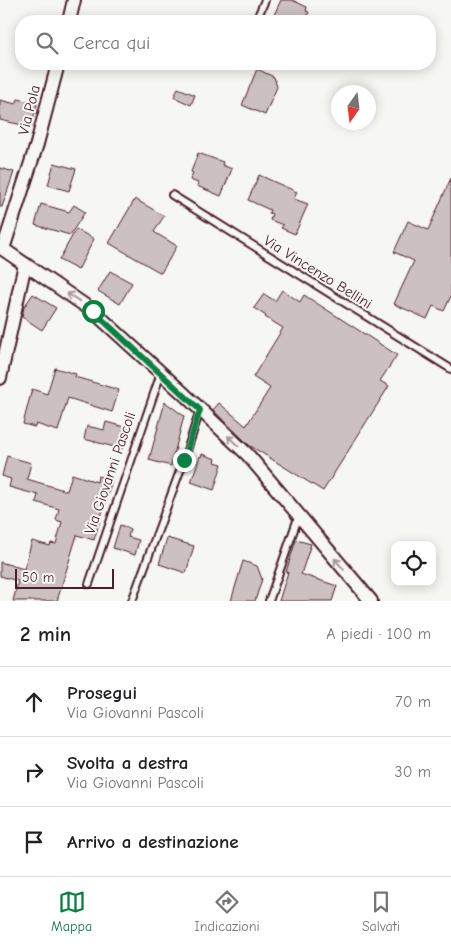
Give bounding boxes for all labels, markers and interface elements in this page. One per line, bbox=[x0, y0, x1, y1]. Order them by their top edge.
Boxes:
search box bbox=[15, 15, 436, 70]
icon: search bbox=[33, 29, 61, 57]
text: Cerca qui bbox=[73, 32, 150, 54]
street label: Via Pola bbox=[14, 83, 44, 137]
north arrow bbox=[331, 85, 376, 130]
street label: Via Vincenzo Bellini bbox=[260, 231, 376, 313]
one-way arrow bbox=[67, 292, 81, 302]
route start bbox=[82, 300, 105, 323]
street label: Via Giovanni Pascoli bbox=[81, 409, 139, 537]
one-way arrow bbox=[227, 435, 239, 447]
route end bbox=[173, 449, 196, 472]
map controls bbox=[391, 541, 436, 586]
button: locate bbox=[391, 541, 436, 586]
one-way arrow bbox=[334, 557, 345, 570]
scale bar bbox=[15, 566, 114, 589]
text: 50 m bbox=[22, 569, 54, 586]
text: 2 min bbox=[20, 622, 71, 646]
text: A piedi · 100 m bbox=[326, 625, 431, 643]
text: Prosegui bbox=[67, 682, 137, 704]
icon: ahead bbox=[20, 688, 48, 716]
text: 70 m bbox=[395, 693, 431, 711]
text: Via Giovanni Pascoli bbox=[67, 704, 204, 722]
text: Svolta a destra bbox=[67, 752, 188, 774]
icon: right bbox=[20, 758, 48, 786]
text: 30 m bbox=[395, 763, 431, 781]
text: Via Giovanni Pascoli bbox=[67, 774, 204, 792]
icon: arrive bbox=[20, 828, 48, 856]
text: Arrivo a destinazione bbox=[67, 831, 239, 853]
tab: Mappa bbox=[51, 888, 92, 935]
tab: Indicazioni bbox=[194, 888, 260, 935]
tab: Salvati bbox=[362, 888, 400, 935]

